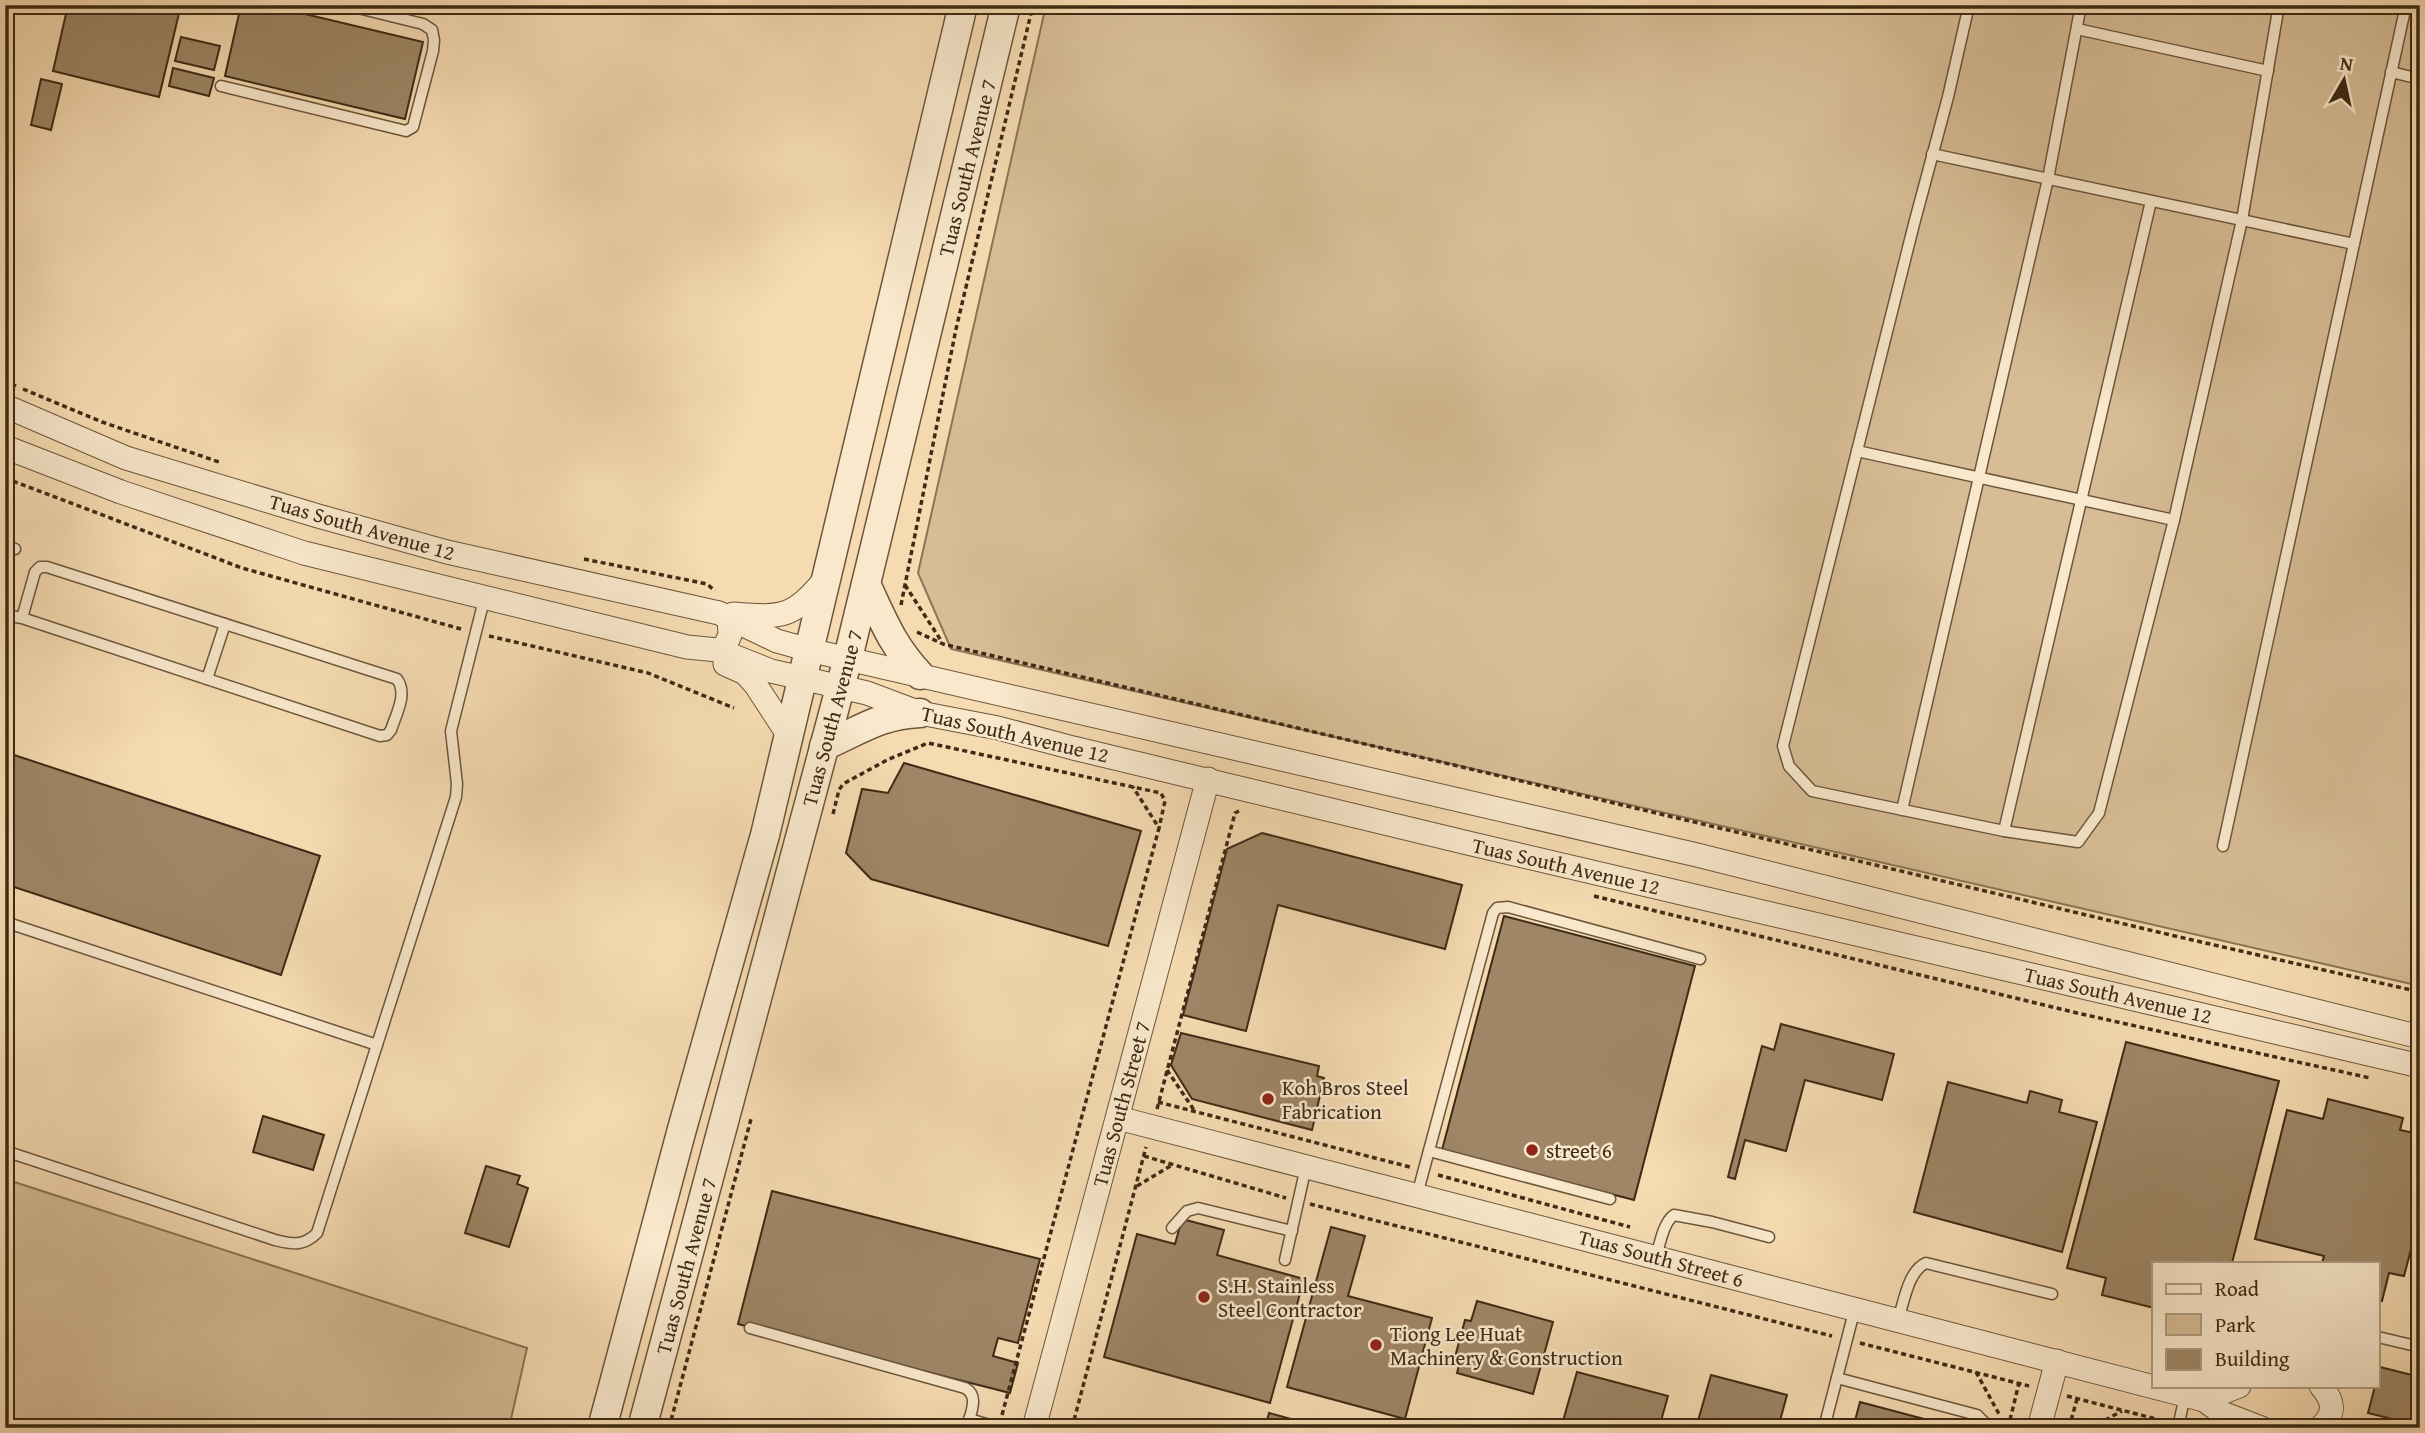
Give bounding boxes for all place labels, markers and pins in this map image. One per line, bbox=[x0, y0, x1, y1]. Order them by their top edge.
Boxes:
place label: Koh Bros Steel Fabrication bbox=[1282, 1072, 1409, 1127]
marker: Koh Bros Steel Fabrication bbox=[1260, 1091, 1276, 1107]
place label: street 6 bbox=[1546, 1135, 1612, 1166]
marker: street 6 bbox=[1524, 1142, 1540, 1158]
place label: S.H. Stainless Steel Contractor bbox=[1218, 1270, 1362, 1325]
marker: S.H. Stainless Steel Contractor bbox=[1196, 1289, 1212, 1305]
place label: Tiong Lee Huat Machinery & Construction bbox=[1390, 1318, 1623, 1373]
marker: Tiong Lee Huat Machinery & Construction bbox=[1368, 1337, 1384, 1353]

